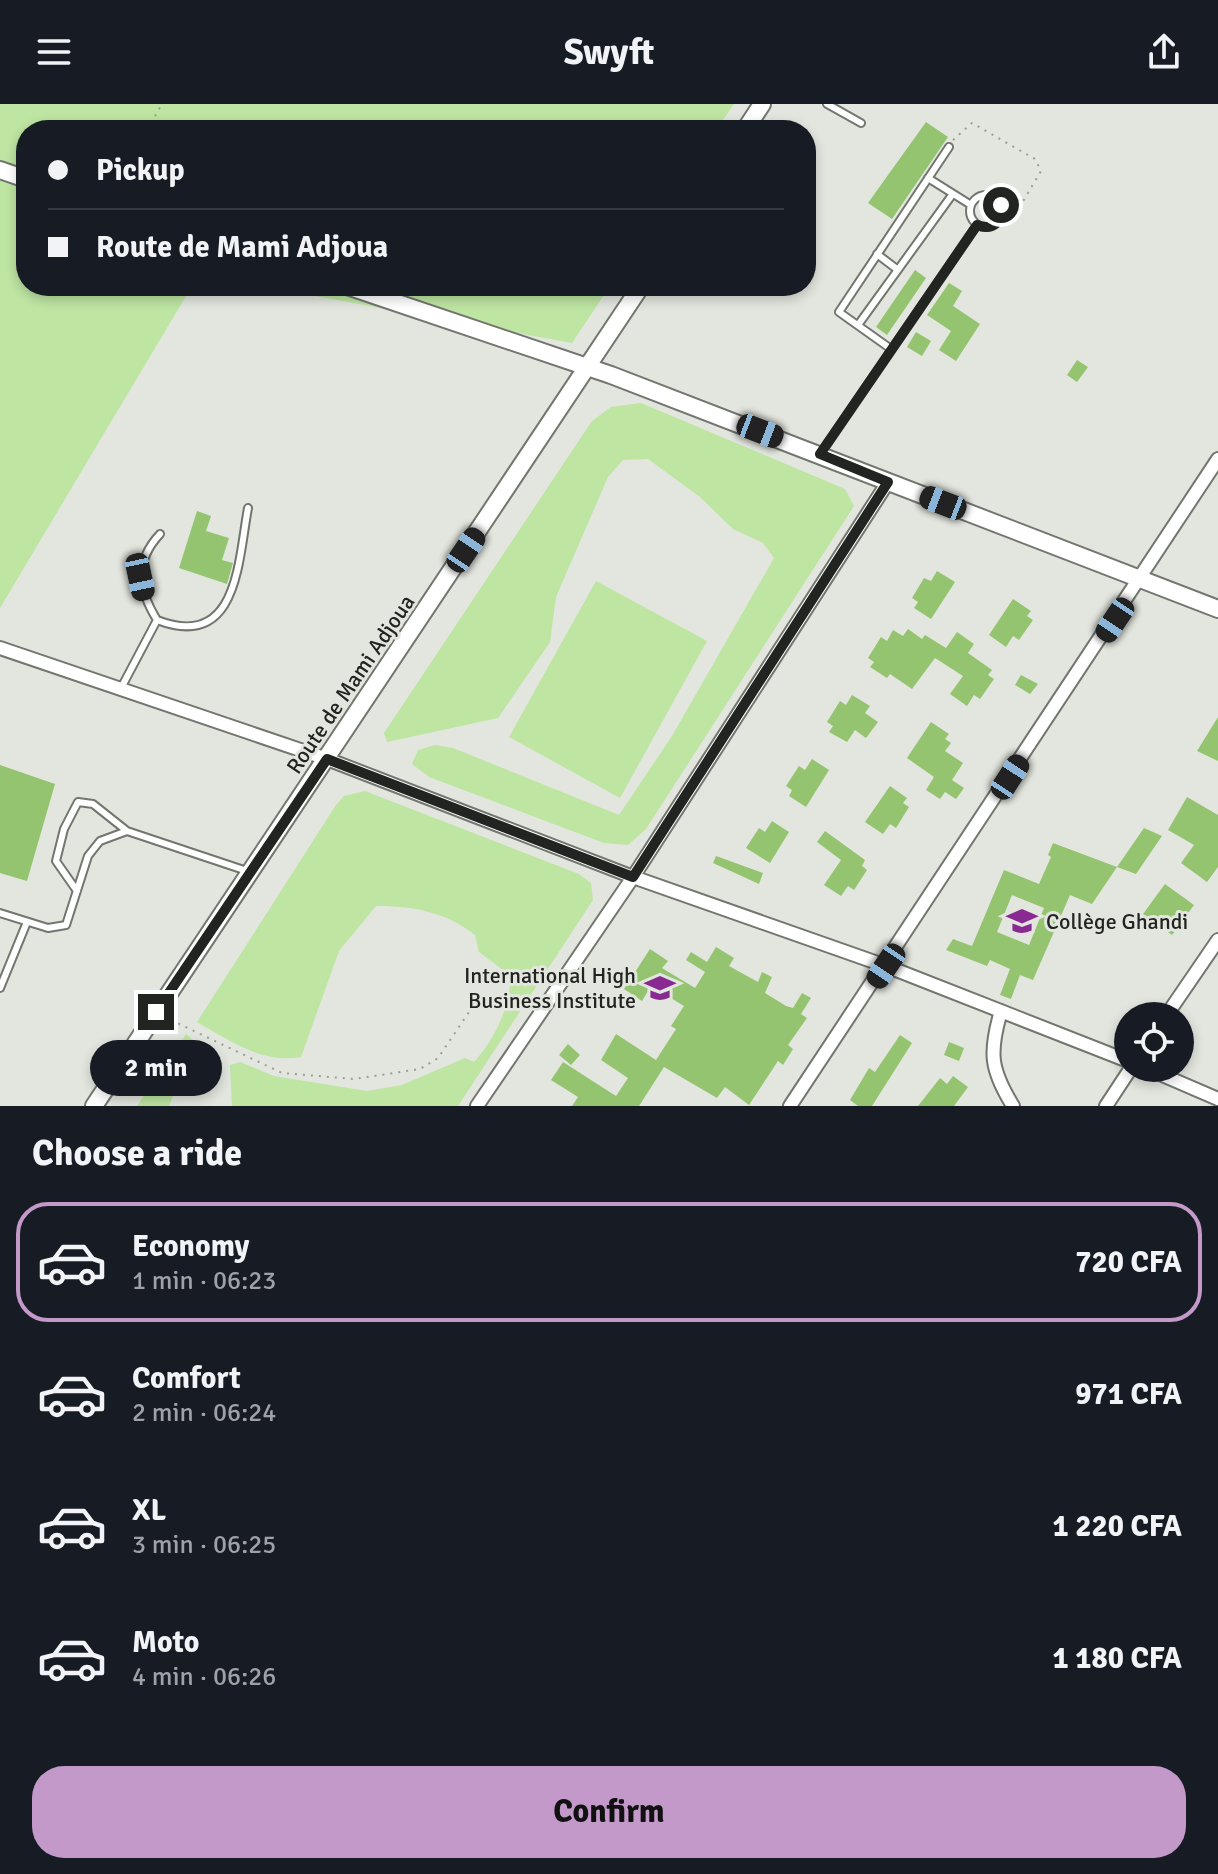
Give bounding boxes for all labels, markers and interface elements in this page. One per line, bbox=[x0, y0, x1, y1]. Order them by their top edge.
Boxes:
icon: menu bbox=[32, 30, 76, 74]
text: Swyft bbox=[564, 30, 654, 75]
icon: share bbox=[1142, 30, 1186, 74]
text: Pickup bbox=[96, 152, 185, 189]
route start bbox=[983, 187, 1019, 223]
text: Route de Mami Adjoua bbox=[96, 229, 388, 266]
car bbox=[733, 411, 787, 451]
car bbox=[916, 483, 970, 523]
car bbox=[443, 523, 489, 577]
car bbox=[123, 551, 157, 603]
street label: Route de Mami Adjoua bbox=[280, 590, 420, 779]
car bbox=[1092, 593, 1138, 647]
car bbox=[987, 750, 1033, 804]
school or university icon: Collège Ghandi bbox=[1005, 904, 1039, 938]
place label: Collège Ghandi bbox=[1046, 908, 1188, 935]
car bbox=[863, 939, 909, 993]
place label: International High Business Institute bbox=[464, 962, 636, 1014]
school or university icon: International High Business Institute bbox=[643, 971, 677, 1005]
route end bbox=[138, 994, 174, 1030]
map controls bbox=[1114, 1002, 1194, 1082]
button: locate bbox=[1114, 1002, 1194, 1082]
callout: 2 min bbox=[90, 1040, 222, 1096]
text: 2 min bbox=[125, 1052, 187, 1084]
text: Choose a ride bbox=[32, 1131, 242, 1176]
icon: car bbox=[36, 1226, 108, 1298]
text: Economy bbox=[132, 1228, 249, 1265]
text: 720 CFA bbox=[1075, 1244, 1182, 1281]
text: 1 min · 06:23 bbox=[132, 1265, 276, 1297]
icon: car bbox=[36, 1358, 108, 1430]
text: Comfort bbox=[132, 1360, 241, 1397]
text: 971 CFA bbox=[1075, 1376, 1182, 1413]
text: 2 min · 06:24 bbox=[132, 1397, 276, 1429]
icon: car bbox=[36, 1490, 108, 1562]
text: XL bbox=[132, 1492, 166, 1529]
text: 1 220 CFA bbox=[1052, 1508, 1182, 1545]
text: 3 min · 06:25 bbox=[132, 1529, 276, 1561]
icon: car bbox=[36, 1622, 108, 1694]
text: Moto bbox=[132, 1624, 199, 1661]
text: 1 180 CFA bbox=[1052, 1640, 1182, 1677]
text: 4 min · 06:26 bbox=[132, 1661, 276, 1693]
button: Confirm bbox=[32, 1766, 1186, 1858]

